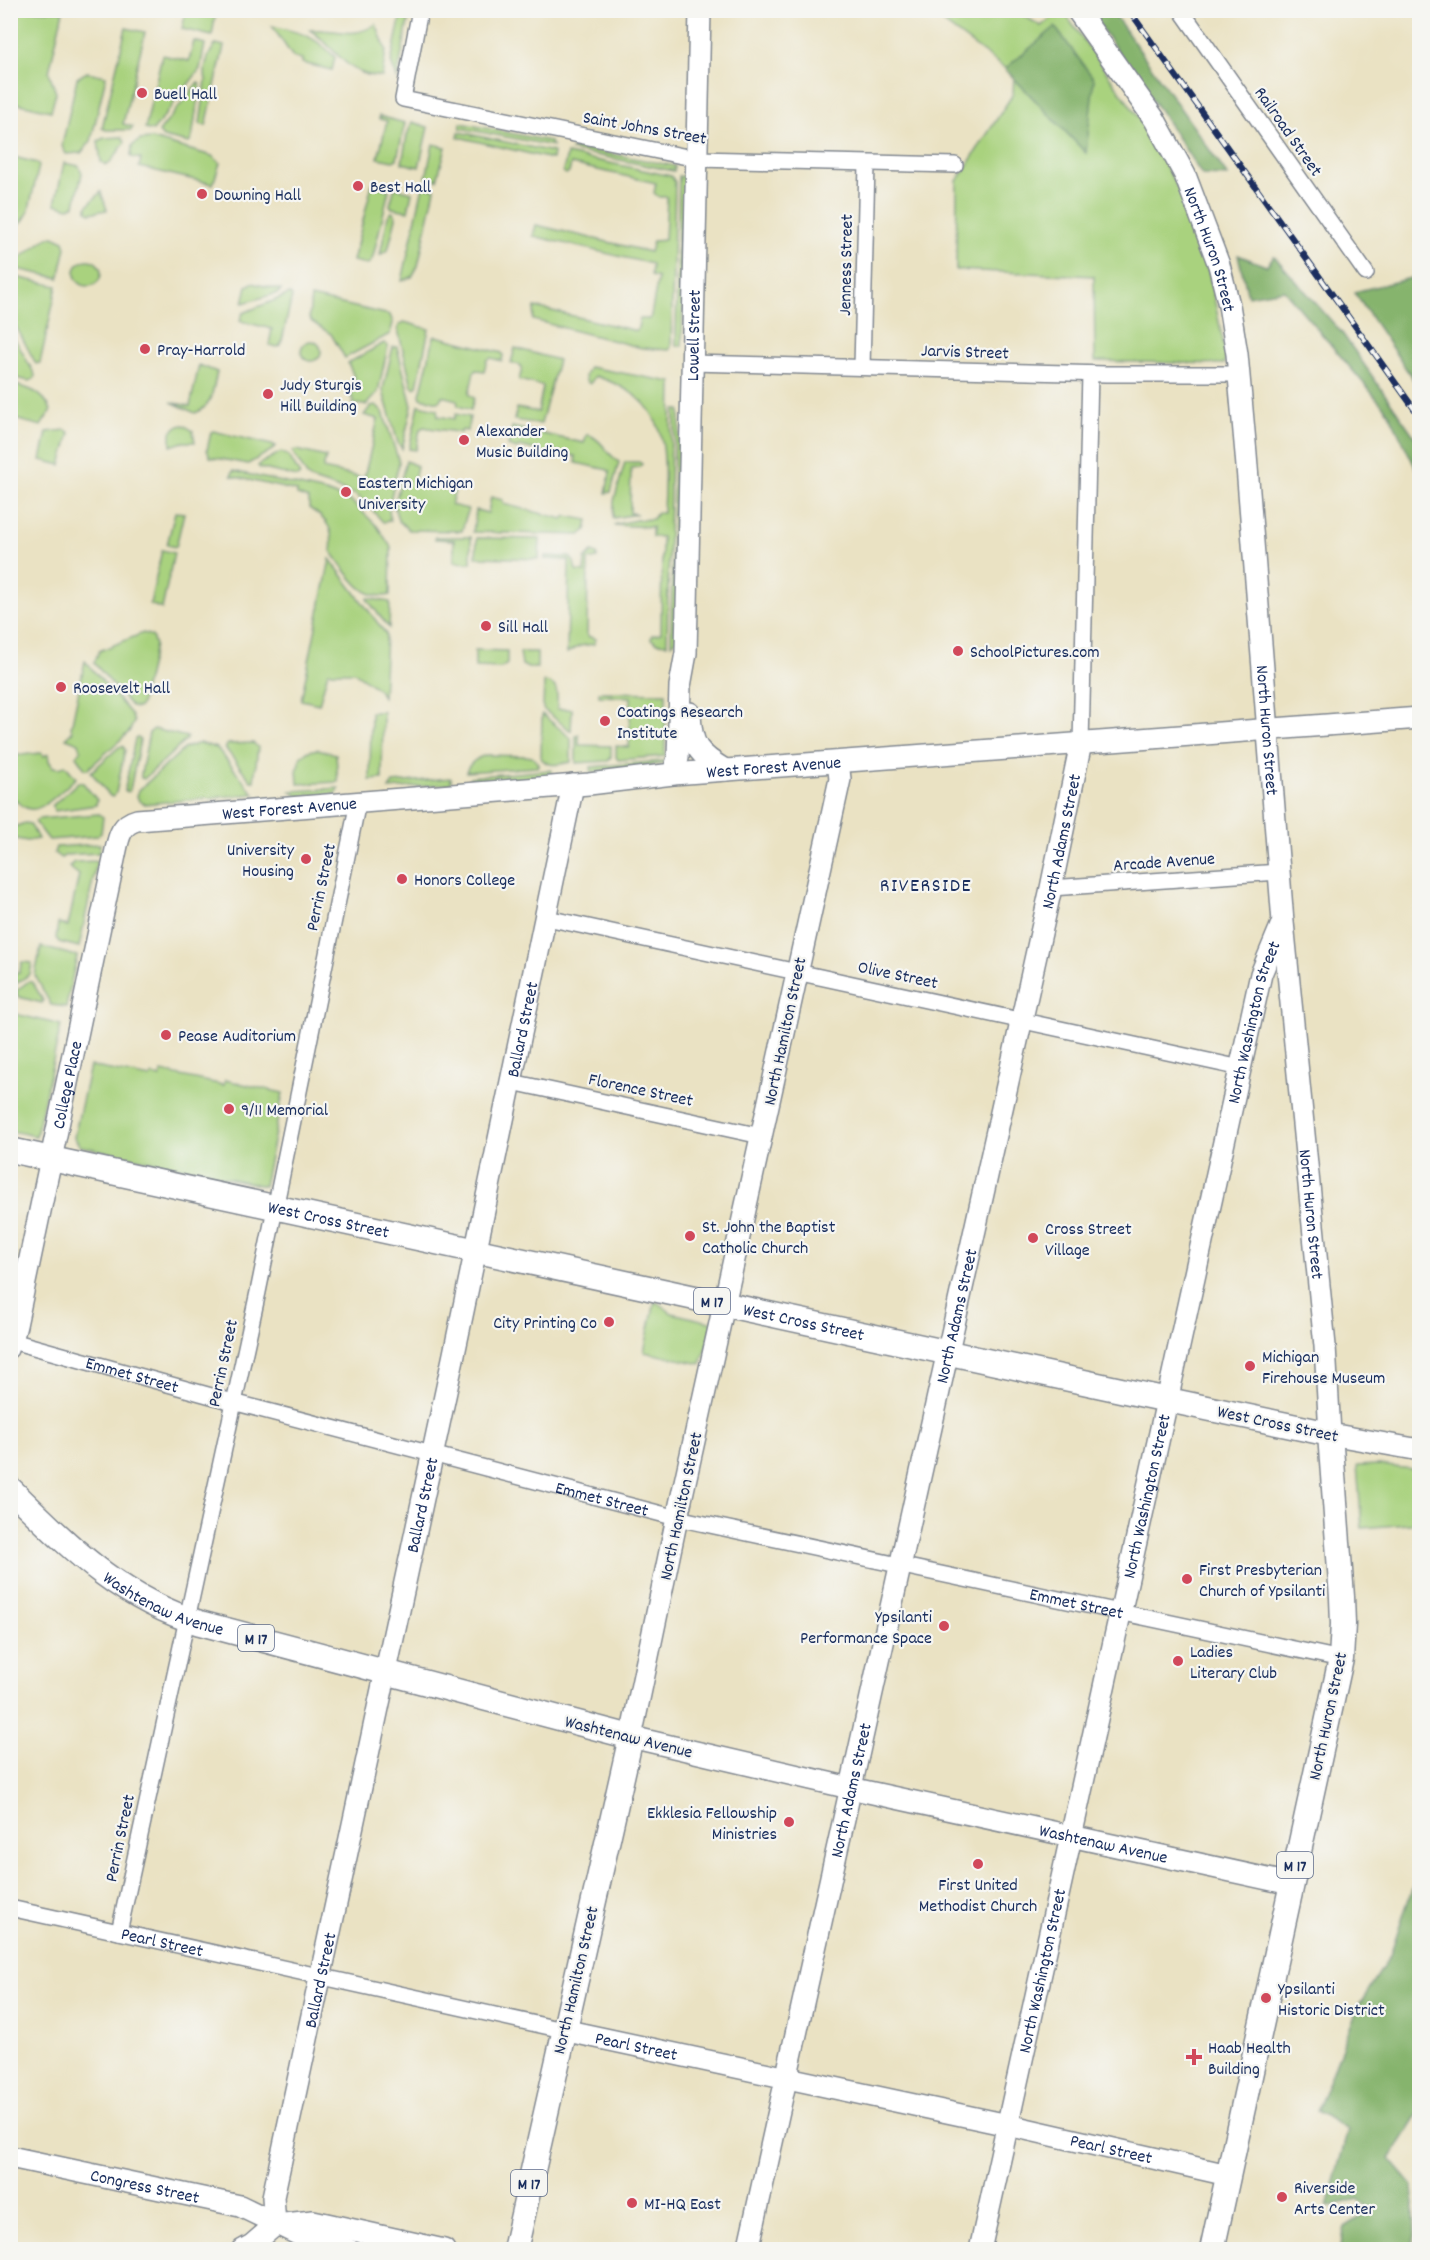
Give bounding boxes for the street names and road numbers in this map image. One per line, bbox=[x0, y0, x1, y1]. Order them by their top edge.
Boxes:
street label: Railroad Street bbox=[1247, 83, 1327, 183]
street label: Saint Johns Street bbox=[581, 106, 709, 153]
street label: North Huron Street bbox=[1176, 184, 1240, 314]
street label: Jenness Street bbox=[834, 213, 861, 316]
street label: Lowell Street bbox=[682, 289, 709, 381]
street label: Jarvis Street bbox=[921, 339, 1010, 368]
street label: North Huron Street bbox=[1248, 664, 1283, 797]
street label: West Forest Avenue bbox=[706, 751, 842, 786]
street label: North Adams Street bbox=[1037, 772, 1089, 912]
street label: West Forest Avenue bbox=[221, 793, 358, 828]
street label: Perrin Street bbox=[301, 841, 344, 934]
street label: Arcade Avenue bbox=[1112, 847, 1216, 880]
street label: North Washington Street bbox=[1223, 937, 1289, 1107]
street label: North Hamilton Street bbox=[759, 955, 814, 1108]
street label: Olive Street bbox=[855, 956, 940, 997]
street label: Ballard Street bbox=[502, 979, 547, 1080]
street label: College Place bbox=[48, 1039, 90, 1132]
street label: Florence Street bbox=[586, 1068, 695, 1115]
street label: North Huron Street bbox=[1291, 1148, 1328, 1281]
street label: West Cross Street bbox=[265, 1196, 391, 1247]
street label: North Adams Street bbox=[931, 1246, 985, 1386]
road number: M 17 bbox=[694, 1288, 730, 1314]
street label: West Cross Street bbox=[740, 1299, 866, 1349]
street label: Perrin Street bbox=[203, 1317, 246, 1410]
street label: Emmet Street bbox=[82, 1352, 181, 1401]
street label: West Cross Street bbox=[1215, 1400, 1341, 1451]
street label: North Washington Street bbox=[1118, 1412, 1179, 1581]
street label: North Hamilton Street bbox=[655, 1430, 710, 1583]
street label: Ballard Street bbox=[402, 1455, 447, 1555]
street label: Emmet Street bbox=[552, 1477, 651, 1525]
street label: Washtenaw Avenue bbox=[97, 1567, 226, 1644]
street label: Emmet Street bbox=[1027, 1583, 1126, 1628]
road number: M 17 bbox=[238, 1625, 274, 1651]
street label: North Huron Street bbox=[1304, 1650, 1355, 1783]
street label: Washtenaw Avenue bbox=[562, 1710, 695, 1766]
street label: North Adams Street bbox=[826, 1721, 880, 1860]
street label: Perrin Street bbox=[100, 1792, 143, 1885]
street label: Washtenaw Avenue bbox=[1036, 1819, 1170, 1872]
road number: M 17 bbox=[1277, 1852, 1313, 1878]
street label: North Washington Street bbox=[1014, 1886, 1074, 2056]
street label: North Hamilton Street bbox=[548, 1904, 607, 2057]
street label: Pearl Street bbox=[118, 1923, 206, 1965]
street label: Ballard Street bbox=[300, 1930, 345, 2031]
street label: Pearl Street bbox=[592, 2027, 680, 2069]
street label: Pearl Street bbox=[1067, 2129, 1155, 2172]
street label: Congress Street bbox=[88, 2164, 202, 2212]
road number: M 17 bbox=[511, 2170, 547, 2196]

